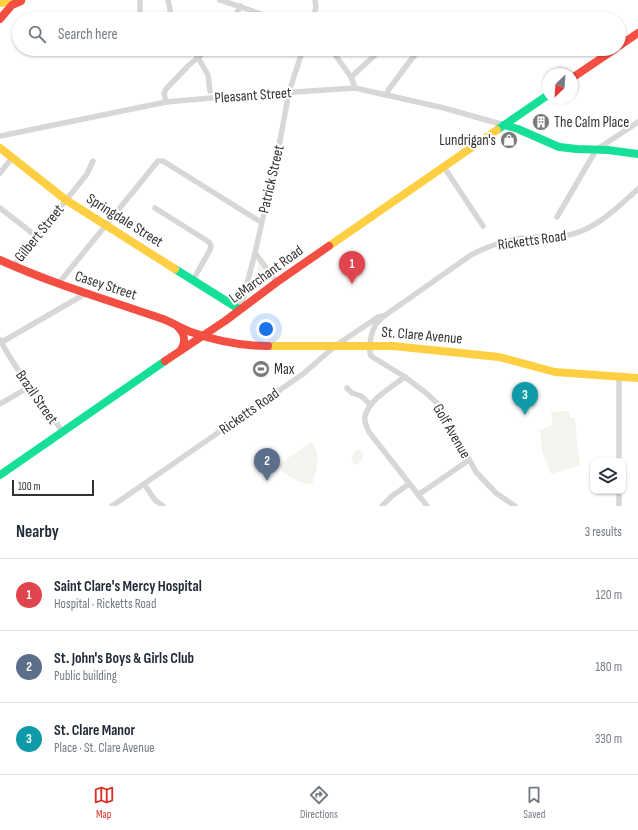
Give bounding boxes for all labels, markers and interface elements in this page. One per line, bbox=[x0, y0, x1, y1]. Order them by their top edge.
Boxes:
search box bbox=[12, 12, 626, 56]
icon: search bbox=[26, 23, 48, 45]
text: Search here bbox=[58, 25, 118, 44]
north arrow bbox=[542, 68, 578, 104]
street label: Pleasant Street bbox=[214, 83, 293, 108]
building icon: The Calm Place bbox=[531, 112, 551, 132]
place label: The Calm Place bbox=[554, 113, 629, 132]
shop icon: Lundrigan's bbox=[499, 130, 519, 150]
place label: Lundrigan's bbox=[439, 131, 496, 150]
street label: Patrick Street bbox=[254, 143, 289, 215]
street label: Springdale Street bbox=[83, 189, 167, 252]
street label: Gilbert Street bbox=[10, 200, 69, 266]
street label: Ricketts Road bbox=[497, 226, 568, 255]
street label: LeMarchant Road bbox=[226, 241, 307, 308]
pin: 1 bbox=[339, 251, 365, 284]
street label: Casey Street bbox=[73, 267, 140, 305]
your location bbox=[256, 319, 276, 339]
street label: St. Clare Avenue bbox=[381, 322, 463, 349]
sports icon: Max bbox=[251, 359, 271, 379]
place label: Max bbox=[274, 360, 295, 379]
street label: Brazil Street bbox=[11, 367, 62, 428]
pin: 3 bbox=[512, 382, 538, 415]
street label: Ricketts Road bbox=[216, 384, 283, 439]
street label: Golf Avenue bbox=[428, 401, 475, 462]
pin: 2 bbox=[254, 448, 280, 481]
map controls bbox=[590, 458, 626, 494]
button: layers bbox=[590, 458, 626, 494]
scale bar bbox=[12, 478, 94, 497]
text: 100 m bbox=[18, 480, 40, 493]
text: Nearby bbox=[16, 522, 59, 542]
text: 3 results bbox=[585, 524, 622, 540]
text: Saint Clare's Mercy Hospital bbox=[54, 577, 202, 596]
text: 1 bbox=[26, 587, 32, 603]
text: 120 m bbox=[596, 587, 622, 603]
text: Hospital · Ricketts Road bbox=[54, 596, 156, 612]
text: St. John's Boys & Girls Club bbox=[54, 649, 194, 668]
text: 2 bbox=[26, 659, 32, 675]
text: 180 m bbox=[596, 659, 622, 675]
text: Public building bbox=[54, 668, 117, 684]
text: St. Clare Manor bbox=[54, 721, 135, 740]
text: 3 bbox=[26, 731, 32, 747]
text: 330 m bbox=[595, 731, 622, 747]
text: Place · St. Clare Avenue bbox=[54, 740, 155, 756]
tab: Map bbox=[93, 784, 115, 821]
tab: Directions bbox=[300, 784, 338, 821]
tab: Saved bbox=[523, 784, 545, 821]

